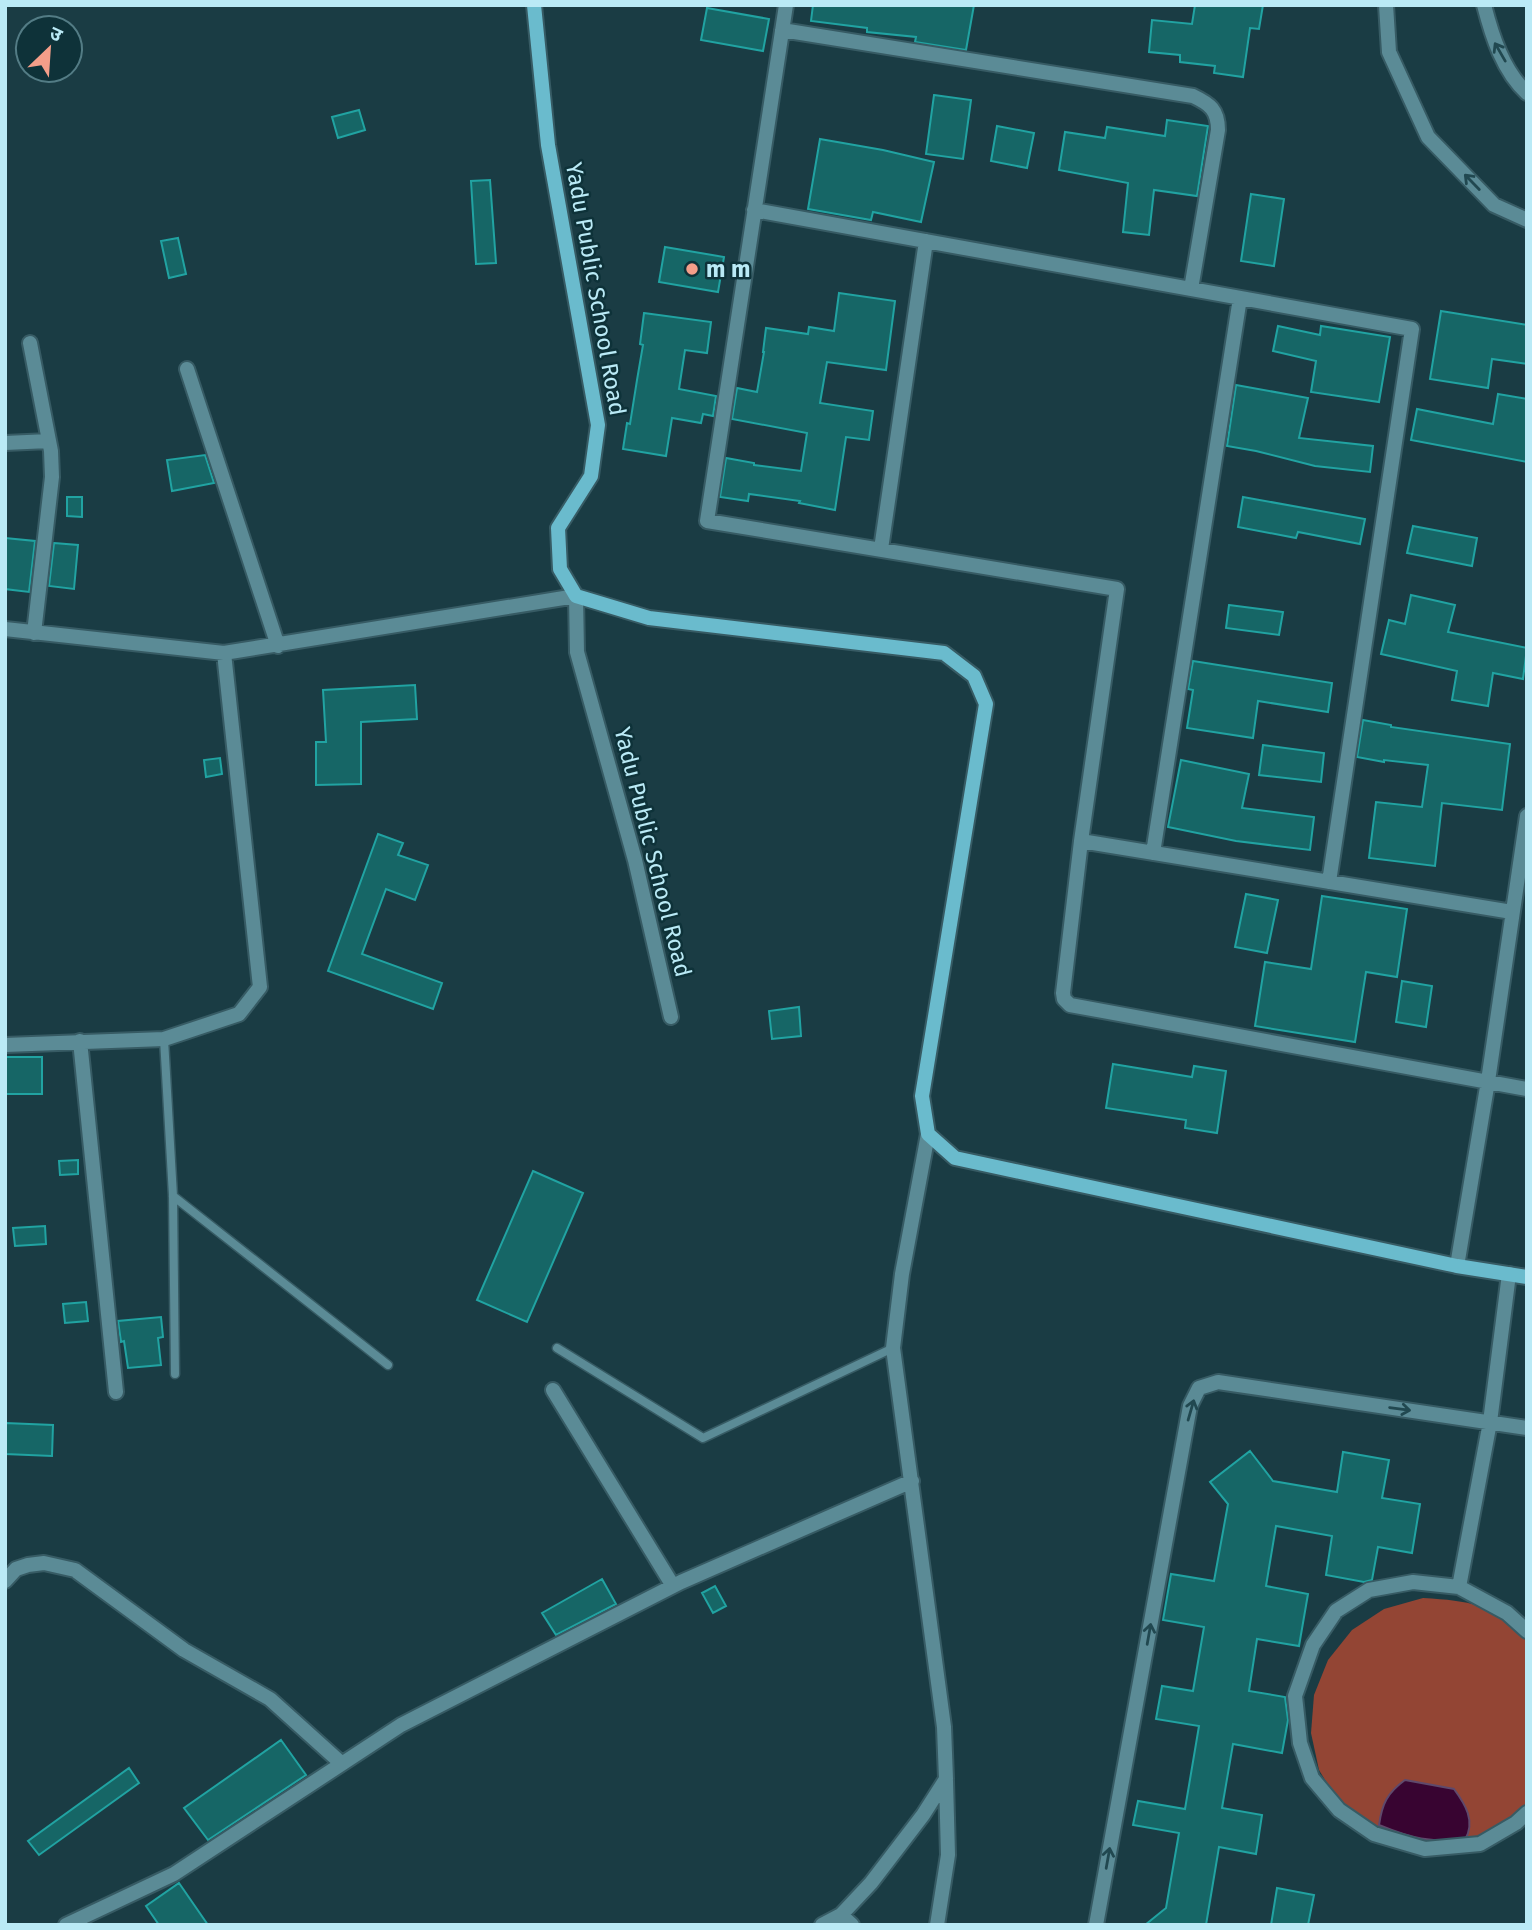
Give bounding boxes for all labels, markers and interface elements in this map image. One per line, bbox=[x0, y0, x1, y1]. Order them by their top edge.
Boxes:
north arrow bbox=[14, 14, 84, 84]
text: उ bbox=[46, 21, 67, 47]
one-way arrow bbox=[1493, 42, 1507, 62]
street label: Yadu Public School Road bbox=[560, 160, 632, 418]
one-way arrow bbox=[1463, 174, 1480, 191]
place label: m m bbox=[706, 255, 750, 283]
marker: m m bbox=[684, 261, 700, 277]
street label: Yadu Public School Road bbox=[608, 724, 698, 980]
one-way arrow bbox=[1185, 1400, 1198, 1422]
one-way arrow bbox=[1388, 1402, 1411, 1415]
one-way arrow bbox=[1143, 1623, 1156, 1646]
one-way arrow bbox=[1102, 1847, 1115, 1870]

